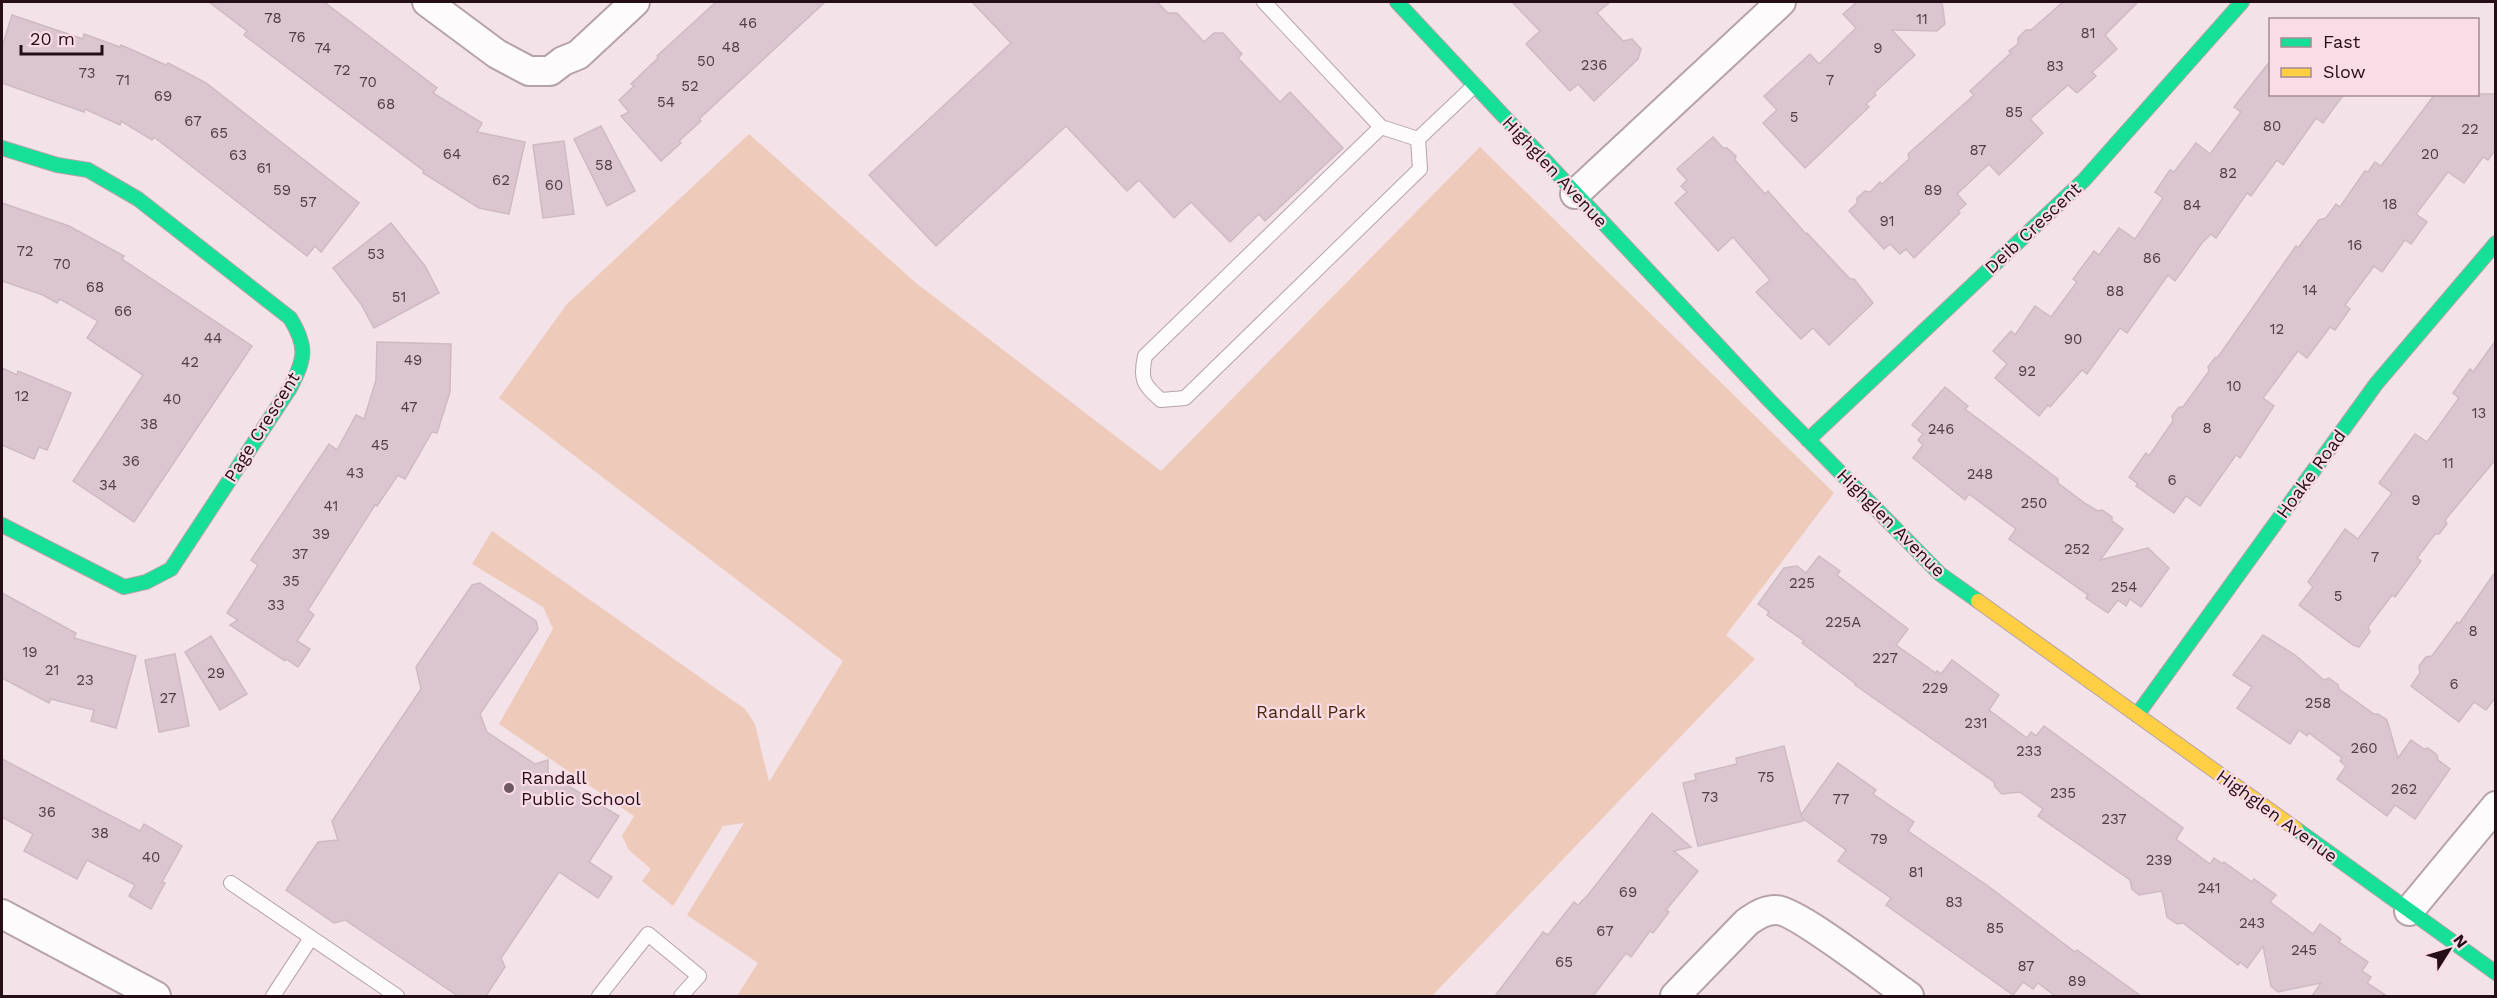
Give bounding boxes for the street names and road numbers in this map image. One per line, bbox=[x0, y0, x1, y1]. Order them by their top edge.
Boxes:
street label: Highglen Avenue bbox=[1498, 112, 1612, 232]
street label: Deib Crescent bbox=[1980, 177, 2085, 278]
street label: Page Crescent bbox=[219, 368, 304, 486]
street label: Hoake Road bbox=[2271, 425, 2350, 522]
street label: Highglen Avenue bbox=[1833, 464, 1950, 581]
street label: Highglen Avenue bbox=[2213, 765, 2342, 867]

